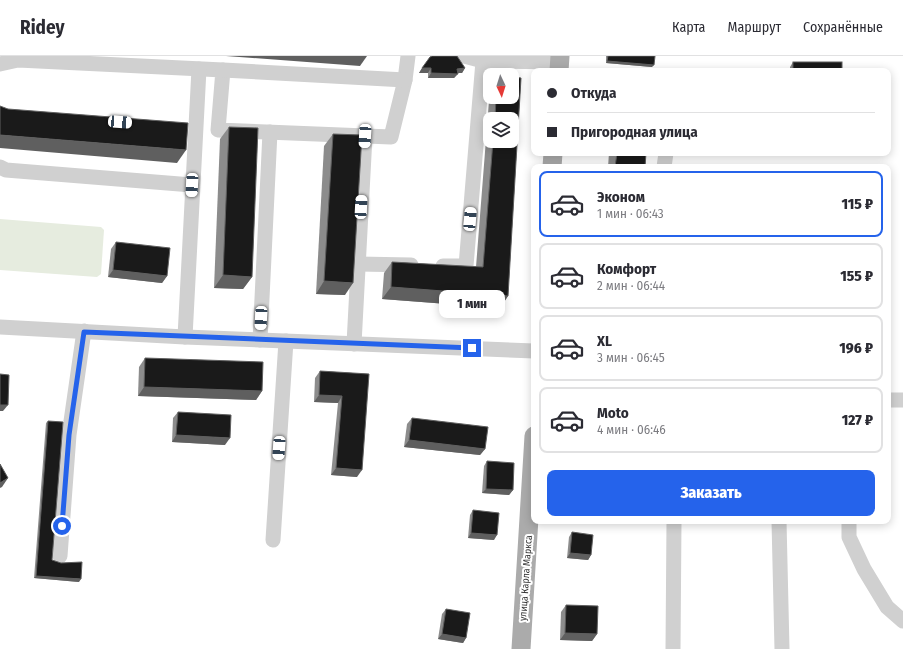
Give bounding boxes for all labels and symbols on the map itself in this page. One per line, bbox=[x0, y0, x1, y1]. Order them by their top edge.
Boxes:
north arrow bbox=[483, 68, 519, 104]
car bbox=[108, 115, 132, 129]
car bbox=[358, 124, 372, 148]
car bbox=[185, 173, 199, 197]
car bbox=[354, 195, 368, 219]
car bbox=[463, 207, 477, 231]
callout: 1 мин bbox=[439, 290, 505, 318]
car bbox=[254, 306, 268, 330]
route end bbox=[463, 339, 481, 357]
car bbox=[272, 436, 286, 460]
route start bbox=[53, 517, 71, 535]
street label: улица Карла Маркса bbox=[517, 535, 535, 621]

